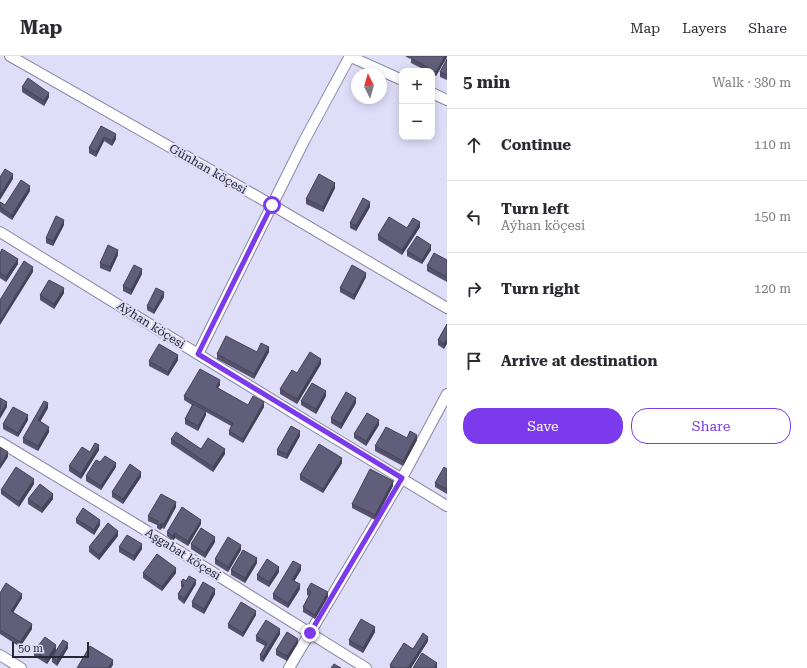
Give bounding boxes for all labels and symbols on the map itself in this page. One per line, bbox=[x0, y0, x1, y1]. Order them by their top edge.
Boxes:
north arrow bbox=[351, 68, 387, 104]
street label: Günhan köçesi bbox=[167, 141, 249, 197]
route start bbox=[263, 196, 281, 214]
street label: Aýhan köçesi bbox=[114, 299, 188, 352]
street label: Aşgabat köçesi bbox=[143, 525, 223, 583]
route end bbox=[301, 624, 319, 642]
scale bar bbox=[12, 640, 89, 659]

